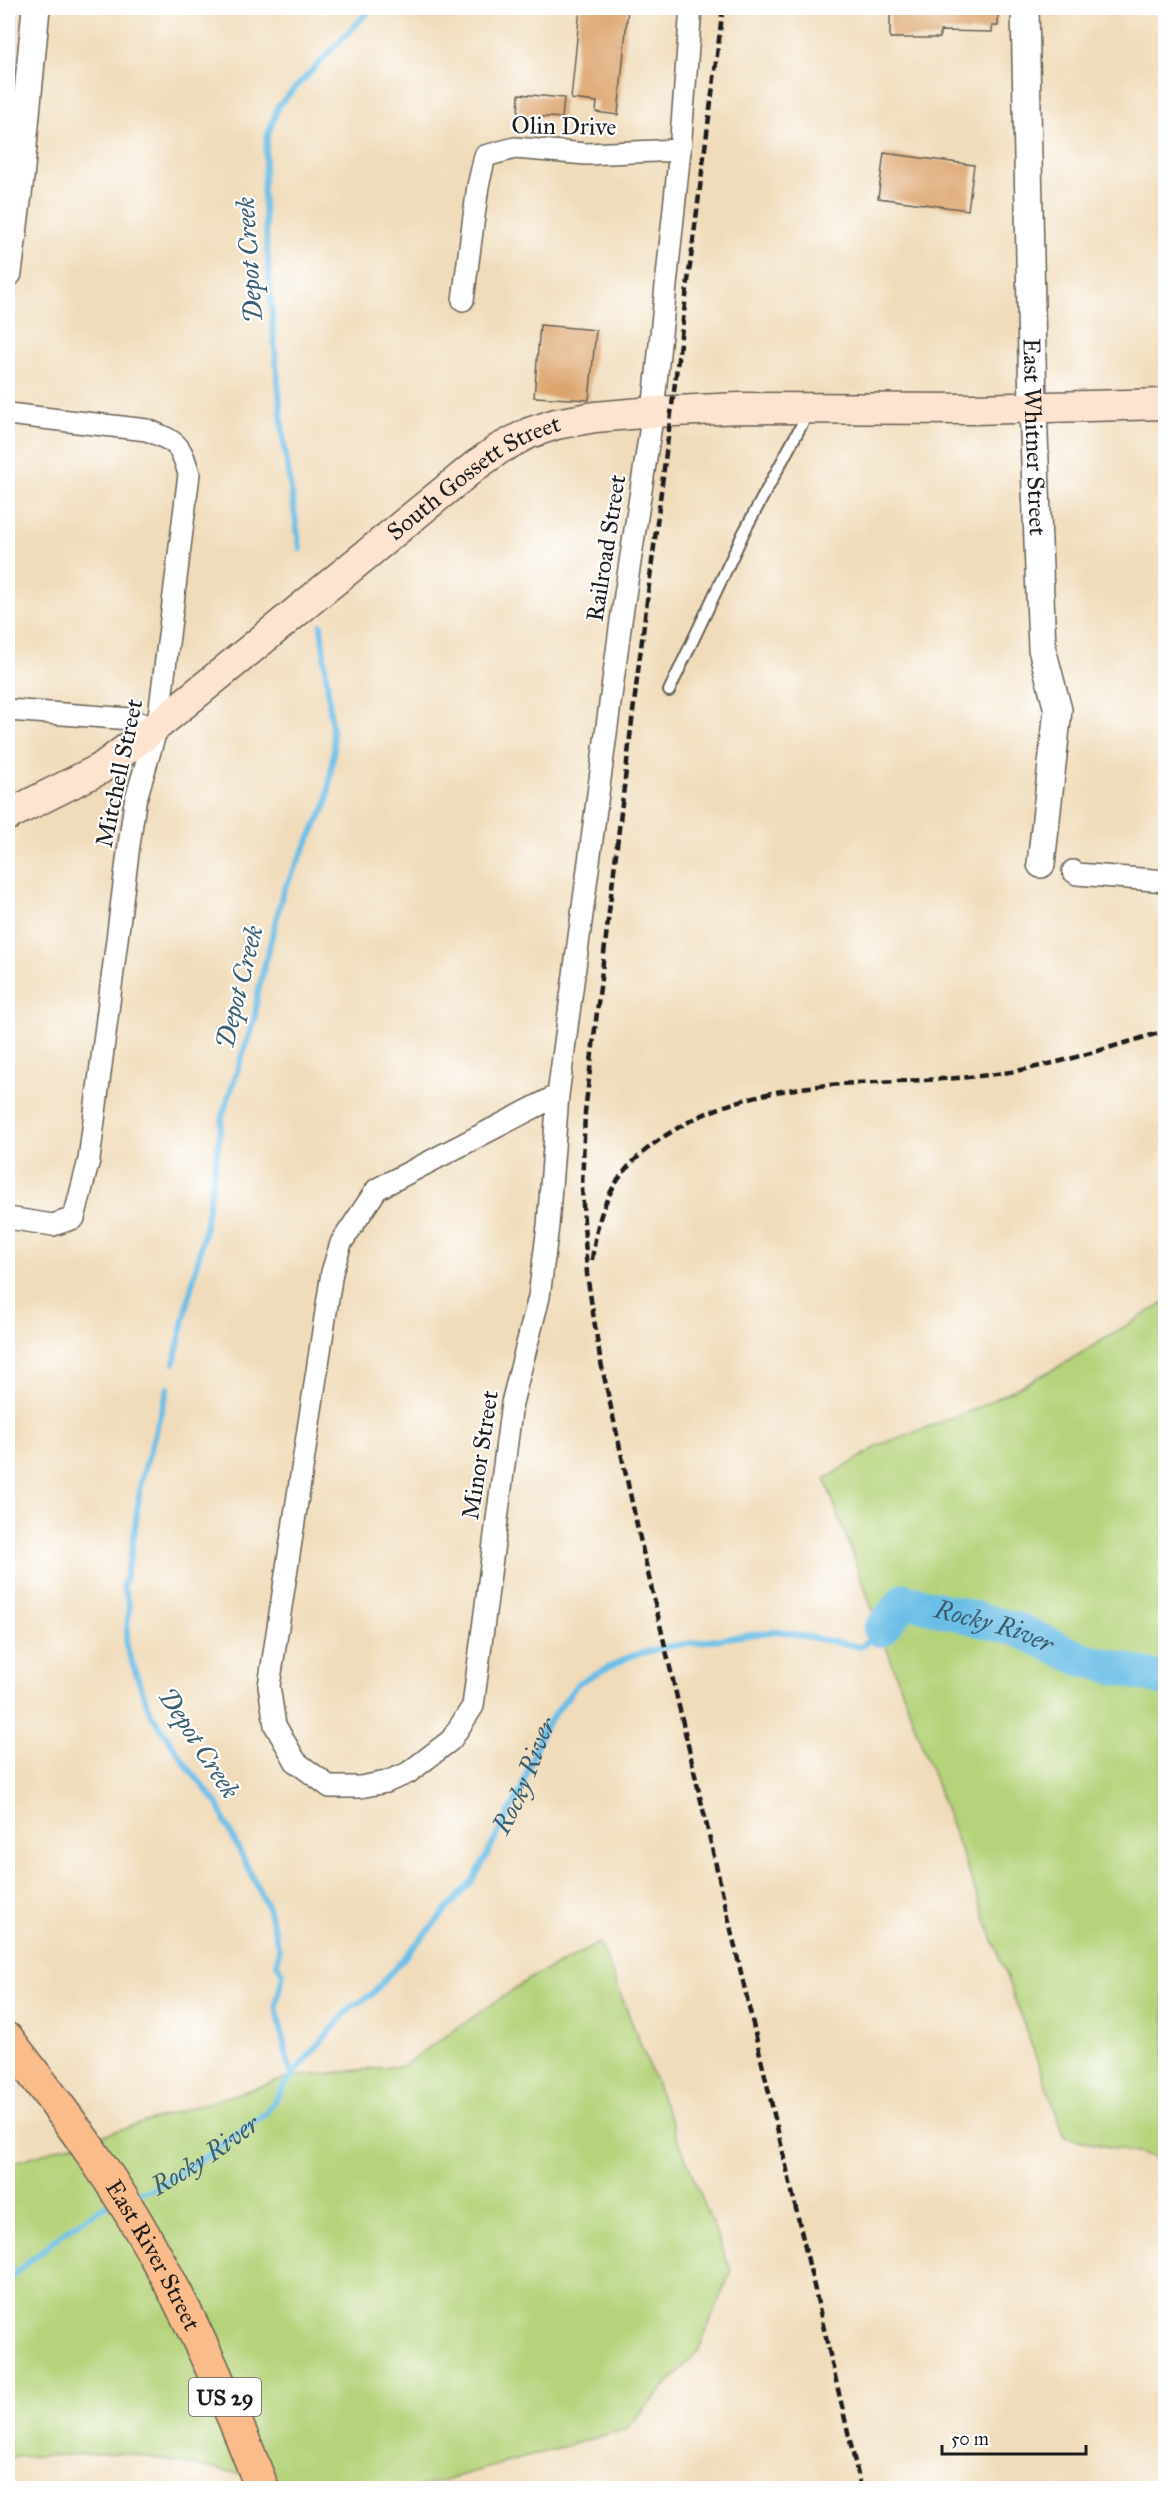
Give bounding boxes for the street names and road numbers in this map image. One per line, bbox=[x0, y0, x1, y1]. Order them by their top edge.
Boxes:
street label: Olin Drive bbox=[511, 110, 617, 142]
street label: East Whitner Street bbox=[1017, 338, 1053, 537]
street label: South Gossett Street bbox=[381, 408, 565, 547]
street label: Railroad Street bbox=[580, 472, 632, 624]
street label: Mitchell Street bbox=[89, 696, 149, 850]
street label: Minor Street bbox=[455, 1388, 505, 1522]
street label: East River Street bbox=[99, 2174, 207, 2336]
road number: US 29 bbox=[189, 2378, 261, 2416]

